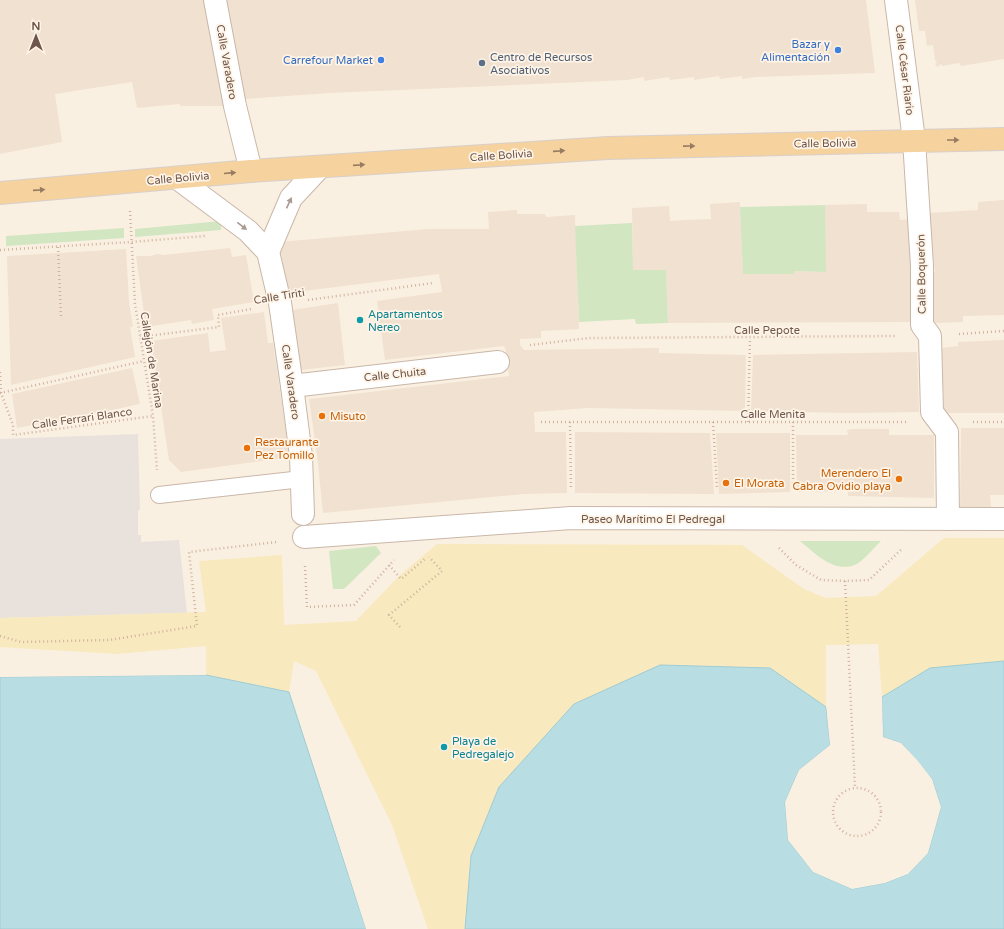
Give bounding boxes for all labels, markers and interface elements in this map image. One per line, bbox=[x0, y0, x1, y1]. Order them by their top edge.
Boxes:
north arrow bbox=[16, 16, 56, 56]
text: N bbox=[32, 20, 40, 33]
street label: Calle Varadero bbox=[214, 24, 240, 101]
street label: Calle César Riario bbox=[893, 24, 917, 116]
place label: Bazar y Alimentación bbox=[761, 38, 830, 64]
marker: Bazar y Alimentación bbox=[833, 45, 843, 55]
place label: Centro de Recursos Asociativos bbox=[490, 51, 592, 77]
place label: Carrefour Market bbox=[283, 54, 373, 67]
marker: Carrefour Market bbox=[376, 55, 386, 65]
marker: Centro de Recursos Asociativos bbox=[477, 58, 487, 68]
street label: Calle Bolivia bbox=[793, 136, 857, 151]
one-way arrow bbox=[947, 137, 960, 143]
one-way arrow bbox=[683, 143, 696, 149]
street label: Calle Bolivia bbox=[469, 147, 533, 164]
one-way arrow bbox=[553, 148, 565, 155]
one-way arrow bbox=[353, 161, 365, 168]
street label: Calle Bolivia bbox=[146, 169, 210, 188]
one-way arrow bbox=[224, 170, 236, 176]
one-way arrow bbox=[33, 187, 45, 194]
one-way arrow bbox=[286, 198, 292, 209]
one-way arrow bbox=[236, 222, 247, 230]
street label: Calle Boquerón bbox=[914, 234, 929, 314]
street label: Calle Tiriti bbox=[253, 286, 306, 307]
place label: Apartamentos Nereo bbox=[368, 308, 443, 334]
street label: Callejón de Marina bbox=[137, 311, 166, 409]
marker: Apartamentos Nereo bbox=[355, 315, 365, 325]
street label: Calle Pepote bbox=[734, 324, 800, 337]
street label: Calle Varadero bbox=[279, 344, 302, 421]
street label: Calle Chuita bbox=[363, 365, 427, 384]
street label: Calle Ferrari Blanco bbox=[31, 405, 133, 432]
street label: Calle Menita bbox=[741, 408, 805, 421]
place label: Misuto bbox=[330, 410, 366, 423]
marker: Misuto bbox=[317, 411, 327, 421]
place label: Restaurante Pez Tomillo bbox=[255, 436, 319, 462]
marker: Restaurante Pez Tomillo bbox=[242, 443, 252, 453]
place label: Merendero El Cabra Ovidio playa bbox=[792, 467, 891, 493]
marker: Merendero El Cabra Ovidio playa bbox=[894, 474, 904, 484]
place label: El Morata bbox=[734, 477, 784, 490]
marker: El Morata bbox=[721, 478, 731, 488]
street label: Paseo Marítimo El Pedregal bbox=[581, 513, 725, 526]
place label: Playa de Pedregalejo bbox=[452, 735, 515, 761]
marker: Playa de Pedregalejo bbox=[439, 742, 449, 752]

